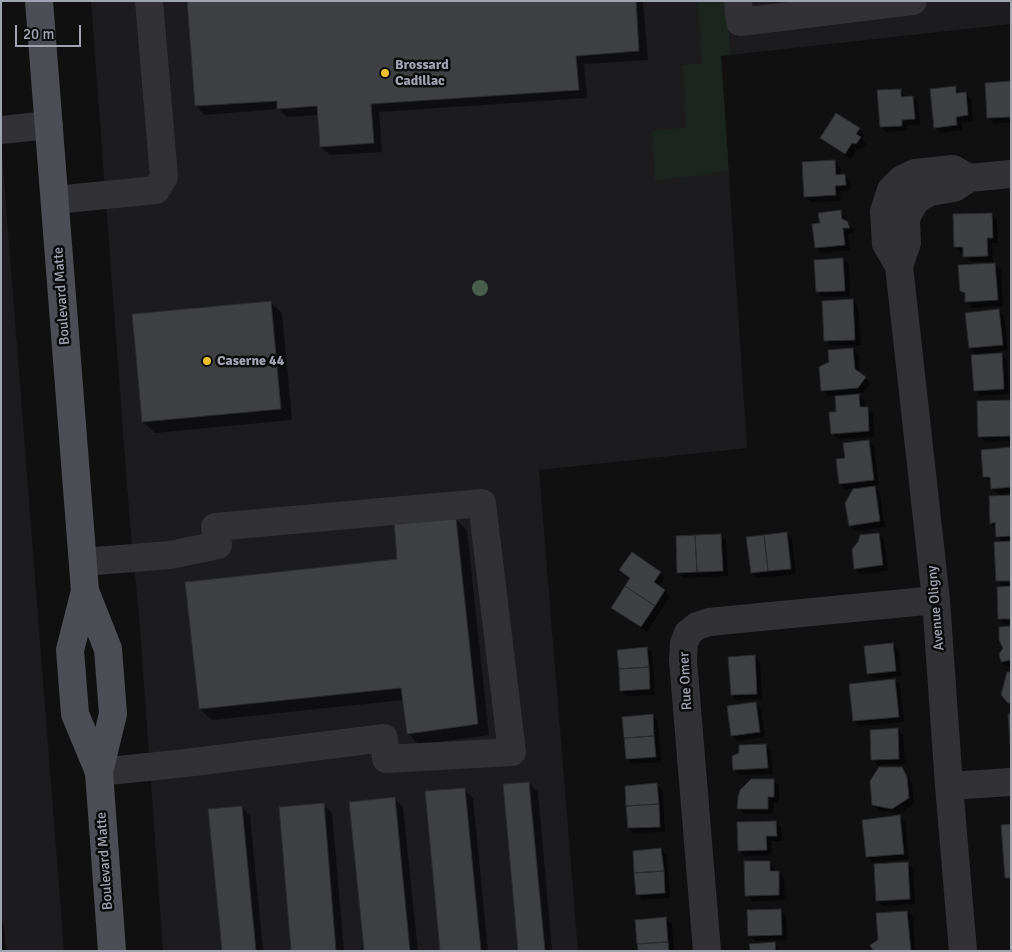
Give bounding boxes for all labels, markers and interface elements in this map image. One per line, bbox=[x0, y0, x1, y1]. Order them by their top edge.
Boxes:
scale bar bbox=[18, 15, 84, 47]
text: 20 m bbox=[23, 25, 54, 43]
place label: Brossard Cadillac bbox=[395, 57, 449, 90]
marker: Brossard Cadillac bbox=[379, 67, 391, 79]
street label: Boulevard Matte bbox=[50, 246, 74, 346]
place label: Caserne 44 bbox=[217, 353, 284, 369]
marker: Caserne 44 bbox=[201, 355, 213, 367]
street label: Avenue Oligny bbox=[924, 565, 948, 651]
street label: Rue Omer bbox=[676, 651, 696, 711]
street label: Boulevard Matte bbox=[93, 811, 117, 911]

